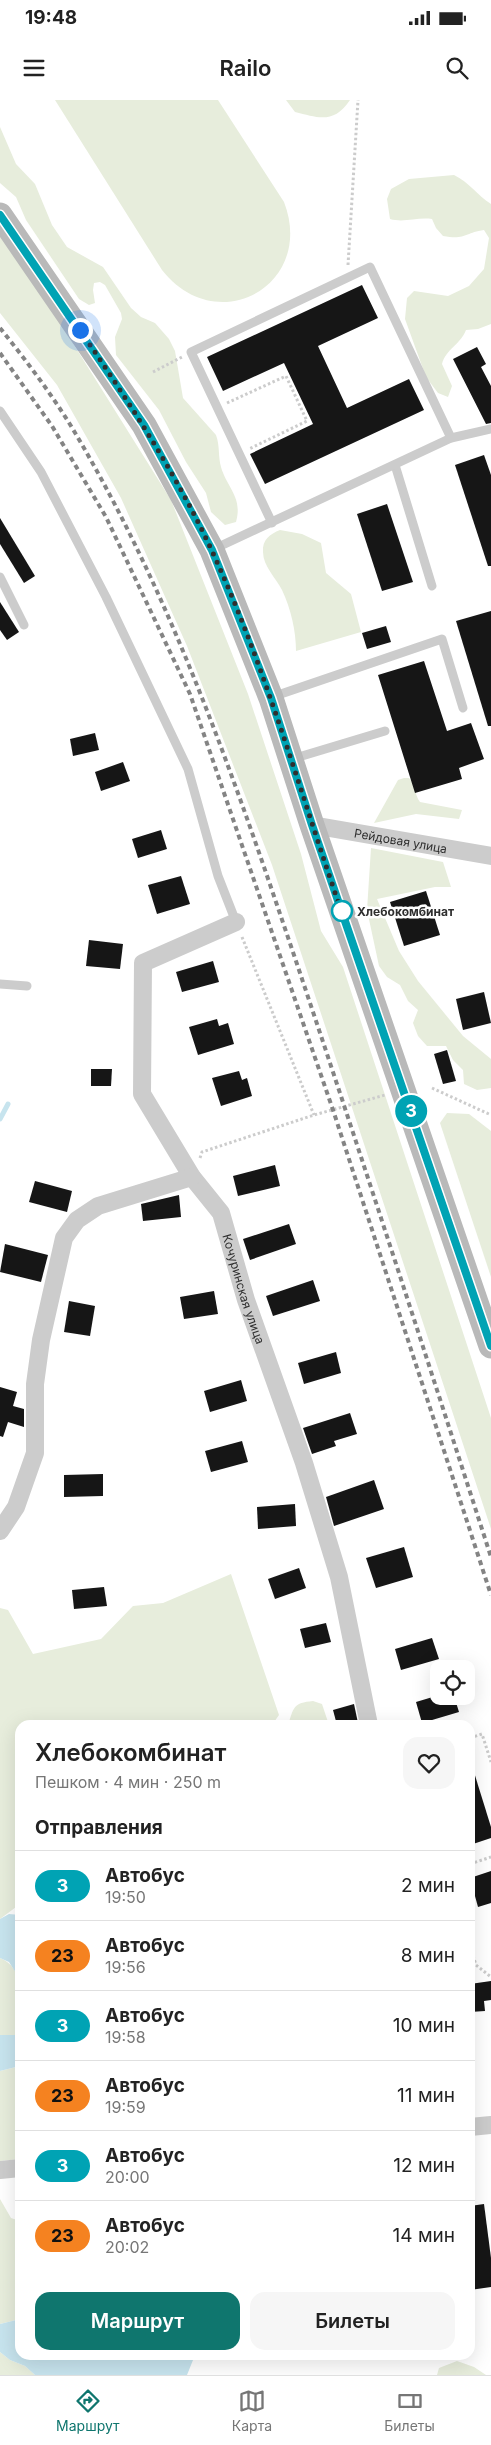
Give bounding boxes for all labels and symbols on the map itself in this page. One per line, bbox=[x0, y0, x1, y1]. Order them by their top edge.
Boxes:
your location bbox=[68, 318, 93, 343]
street label: Рейдовая улица bbox=[353, 825, 448, 856]
marker: Хлебокомбинат bbox=[331, 900, 353, 922]
place label: Хлебокомбинат bbox=[357, 904, 454, 919]
line badge: 3 bbox=[395, 1095, 427, 1127]
street label: Кочуринская улица bbox=[220, 1232, 268, 1346]

